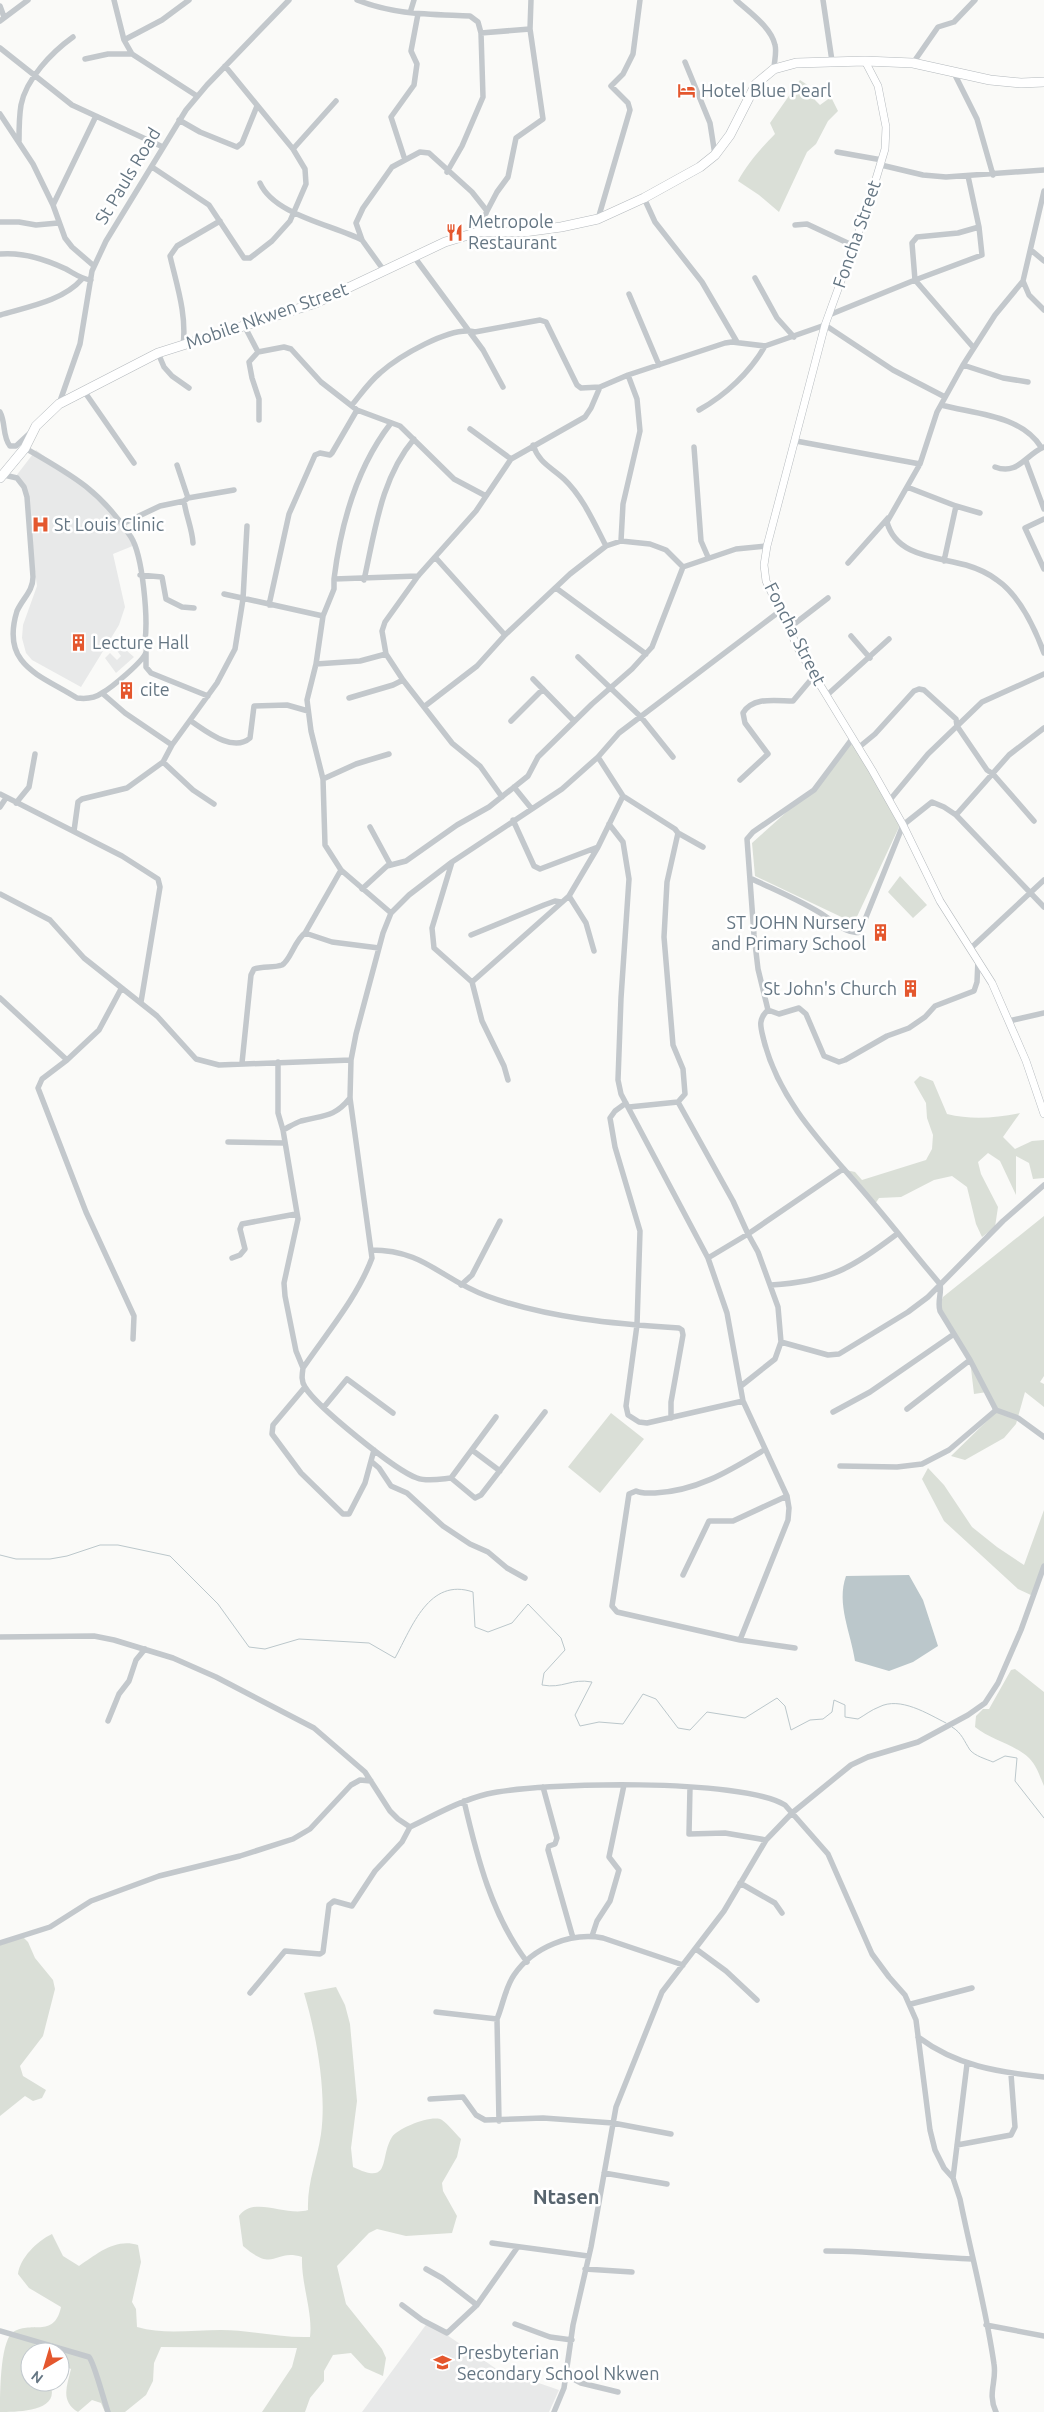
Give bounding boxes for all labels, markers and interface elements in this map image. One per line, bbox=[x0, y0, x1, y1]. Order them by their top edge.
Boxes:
place label: Hotel Blue Pearl bbox=[701, 80, 832, 100]
hotel icon: Hotel Blue Pearl bbox=[677, 81, 697, 101]
street label: St Pauls Road bbox=[91, 124, 164, 227]
street label: Foncha Street bbox=[828, 177, 884, 290]
place label: Metropole Restaurant bbox=[468, 211, 557, 252]
restaurant icon: Metropole Restaurant bbox=[444, 222, 464, 242]
street label: Mobile Nkwen Street bbox=[183, 278, 350, 352]
place label: St Louis Clinic bbox=[54, 514, 164, 534]
hospital icon: St Louis Clinic bbox=[30, 515, 50, 535]
street label: Foncha Street bbox=[761, 579, 830, 688]
place label: Lecture Hall bbox=[92, 632, 189, 652]
building icon: Lecture Hall bbox=[68, 633, 88, 653]
place label: cite bbox=[140, 679, 170, 699]
building icon: cite bbox=[116, 680, 136, 700]
place label: ST JOHN Nursery and Primary School bbox=[711, 912, 866, 953]
building icon: ST JOHN Nursery and Primary School bbox=[870, 923, 890, 943]
place label: St John's Church bbox=[763, 978, 897, 998]
building icon: St John's Church bbox=[901, 979, 921, 999]
district label: Ntasen bbox=[533, 2185, 599, 2208]
north arrow bbox=[20, 2342, 70, 2392]
place label: Presbyterian Secondary School Nkwen bbox=[457, 2342, 659, 2383]
school or university icon: Presbyterian Secondary School Nkwen bbox=[433, 2353, 453, 2373]
text: N bbox=[28, 2368, 46, 2387]

